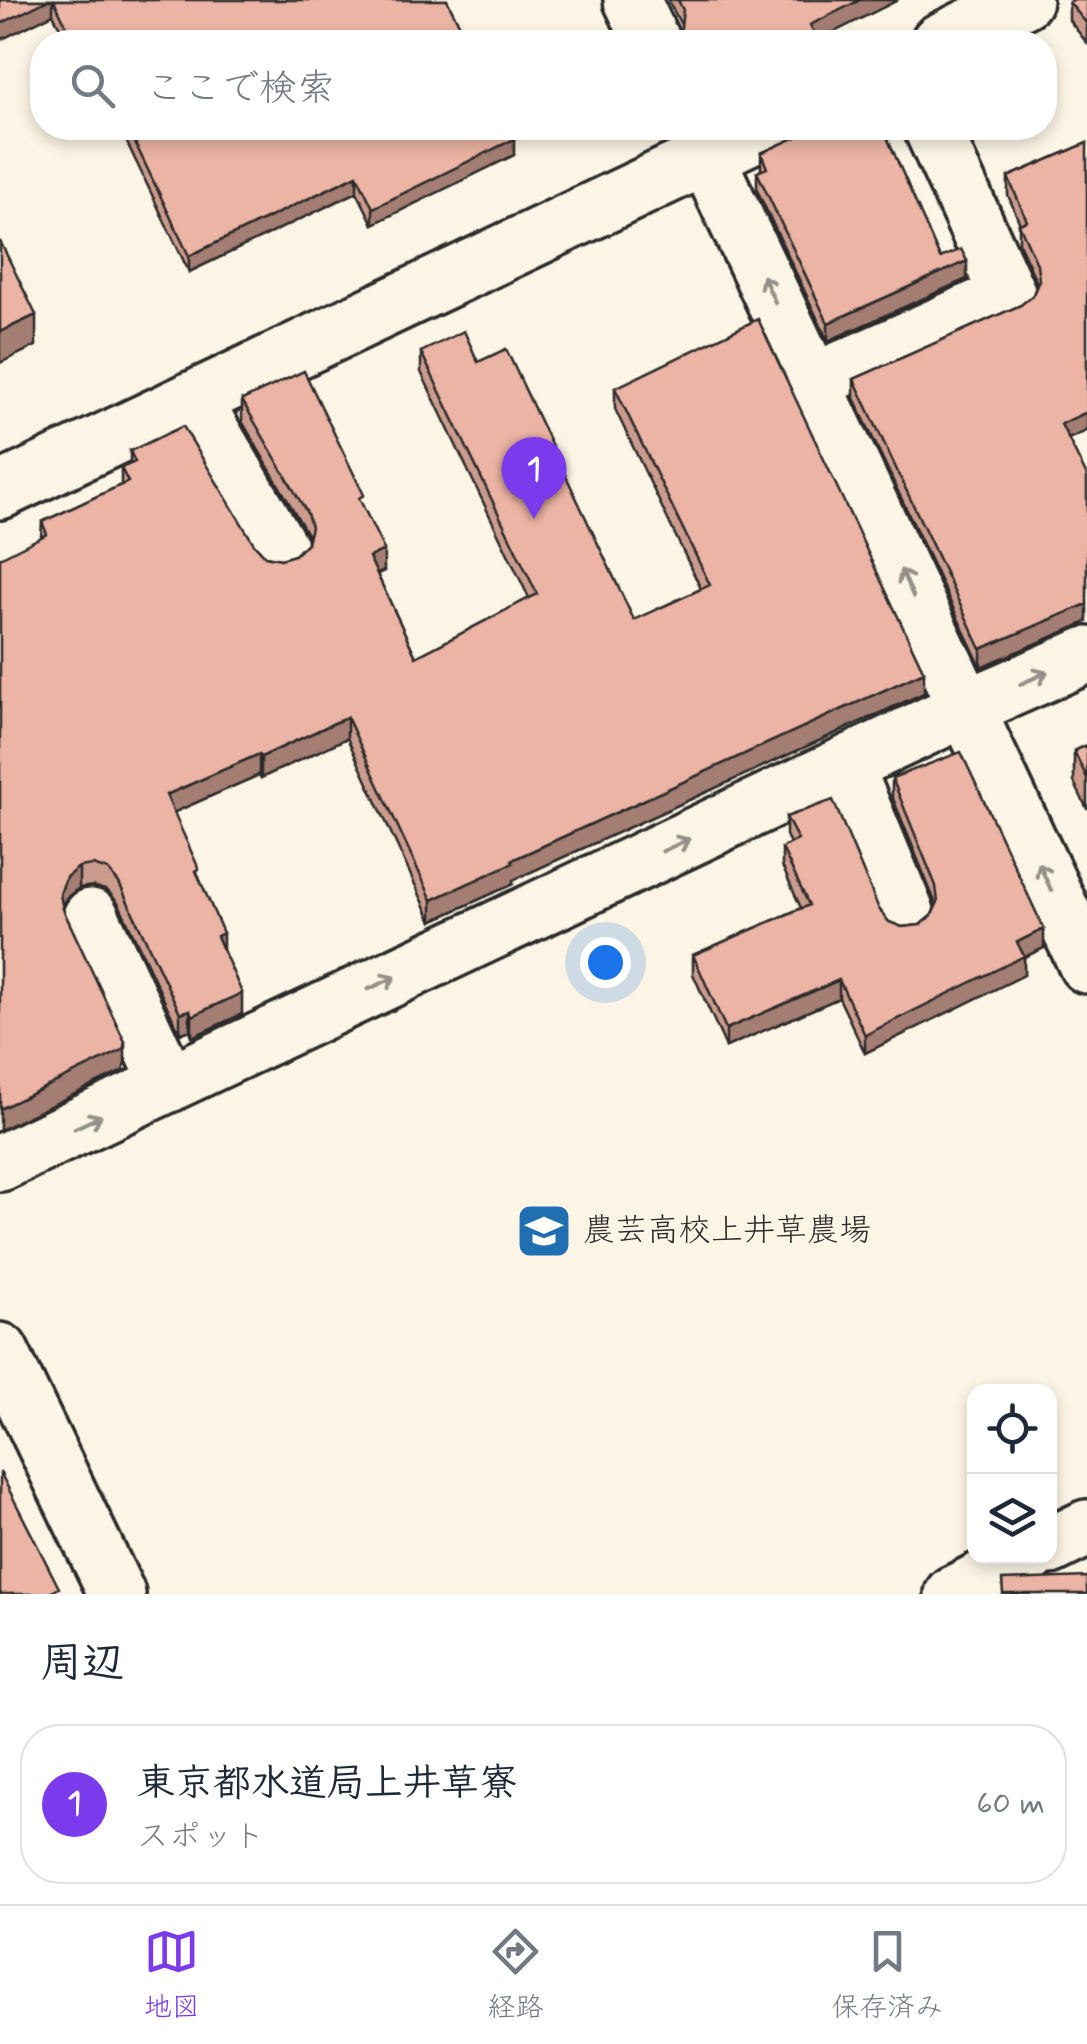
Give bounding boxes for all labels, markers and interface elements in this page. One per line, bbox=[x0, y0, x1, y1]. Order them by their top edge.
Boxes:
search box bbox=[30, 30, 1057, 140]
icon: search bbox=[65, 58, 120, 113]
text: ここで検索 bbox=[145, 65, 335, 114]
one-way arrow bbox=[758, 275, 777, 305]
pin: 1 bbox=[502, 436, 566, 519]
one-way arrow bbox=[897, 569, 916, 599]
one-way arrow bbox=[1018, 668, 1049, 686]
one-way arrow bbox=[660, 834, 690, 853]
one-way arrow bbox=[1035, 863, 1054, 893]
your location bbox=[580, 937, 631, 988]
one-way arrow bbox=[366, 973, 396, 992]
one-way arrow bbox=[72, 1111, 102, 1130]
school or university icon: 農芸高校上井草農場 bbox=[514, 1201, 574, 1261]
place label: 農芸高校上井草農場 bbox=[583, 1210, 871, 1252]
map controls bbox=[967, 1384, 1057, 1564]
button: locate bbox=[967, 1384, 1057, 1474]
button: layers bbox=[967, 1474, 1057, 1564]
text: 周辺 bbox=[40, 1637, 124, 1692]
text: 東京都水道局上井草寮 bbox=[137, 1760, 517, 1809]
text: 1 bbox=[67, 1783, 82, 1825]
text: 60 m bbox=[976, 1783, 1045, 1825]
text: スポット bbox=[137, 1816, 265, 1858]
tab: 地図 bbox=[144, 1924, 200, 2027]
tab: 経路 bbox=[487, 1924, 543, 2027]
tab: 保存済み bbox=[831, 1924, 943, 2027]

